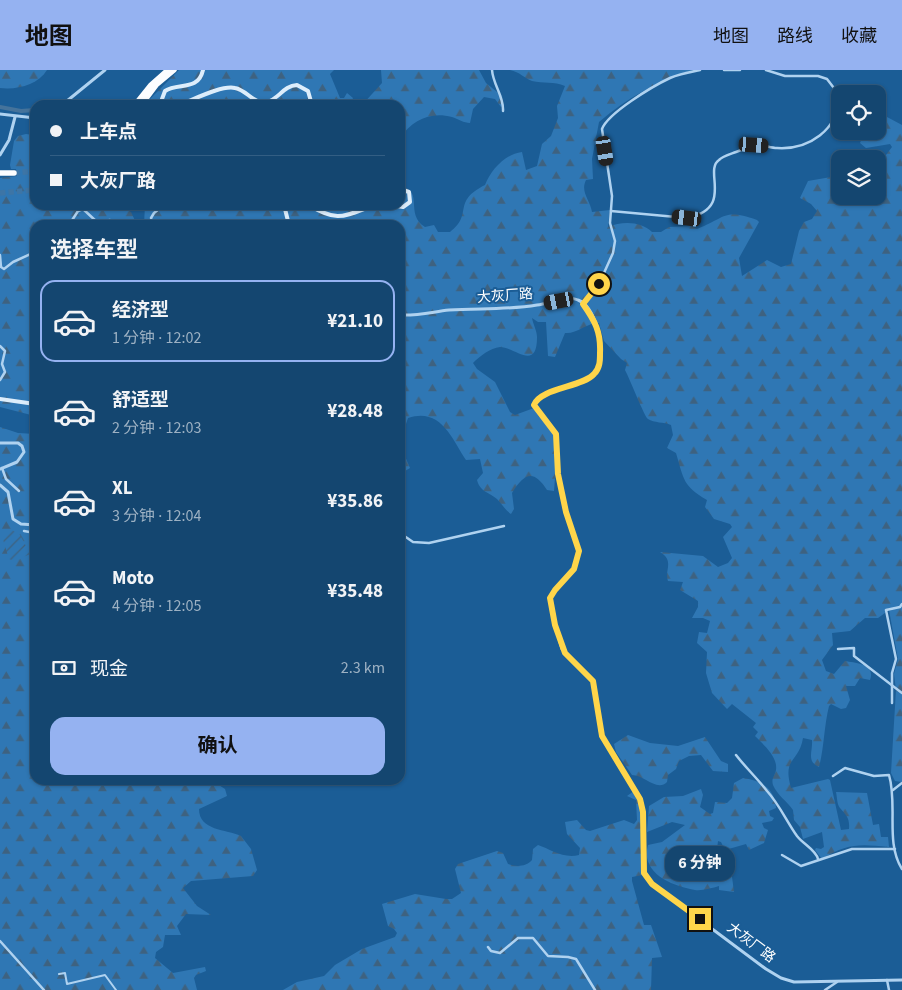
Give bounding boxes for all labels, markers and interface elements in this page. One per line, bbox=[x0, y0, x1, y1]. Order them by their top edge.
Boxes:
text: 地图 bbox=[25, 19, 73, 54]
text: 地图 bbox=[713, 24, 749, 49]
text: 路线 bbox=[777, 24, 813, 49]
text: 收藏 bbox=[841, 24, 877, 49]
map controls bbox=[831, 85, 886, 205]
button: locate bbox=[831, 85, 886, 140]
text: 上车点 bbox=[80, 119, 137, 146]
car bbox=[595, 135, 614, 167]
car bbox=[738, 136, 769, 154]
button: layers bbox=[831, 150, 886, 205]
text: 大灰厂路 bbox=[80, 168, 156, 195]
car bbox=[671, 209, 702, 227]
text: 选择车型 bbox=[50, 234, 138, 266]
route start bbox=[588, 273, 610, 295]
street label: 大灰厂路 bbox=[476, 284, 534, 308]
car bbox=[542, 291, 575, 311]
text: 经济型 bbox=[112, 297, 169, 324]
icon: car bbox=[52, 299, 97, 344]
text: ¥21.10 bbox=[327, 308, 383, 335]
text: 1 分钟 · 12:02 bbox=[112, 327, 201, 349]
text: 舒适型 bbox=[112, 387, 169, 414]
icon: car bbox=[52, 389, 97, 434]
text: ¥28.48 bbox=[327, 398, 383, 425]
text: 2 分钟 · 12:03 bbox=[112, 417, 201, 439]
text: XL bbox=[112, 475, 133, 502]
icon: car bbox=[52, 479, 97, 524]
text: ¥35.86 bbox=[327, 488, 383, 515]
text: 3 分钟 · 12:04 bbox=[112, 505, 201, 527]
text: Moto bbox=[112, 565, 154, 592]
icon: car bbox=[52, 569, 97, 614]
text: ¥35.48 bbox=[327, 578, 383, 605]
text: 4 分钟 · 12:05 bbox=[112, 595, 201, 617]
icon: cash bbox=[50, 654, 78, 682]
text: 现金 bbox=[90, 656, 128, 683]
text: 2.3 km bbox=[341, 657, 385, 679]
button: 确认 bbox=[50, 717, 385, 775]
callout: 6 分钟 bbox=[665, 846, 735, 882]
text: 6 分钟 bbox=[678, 852, 722, 874]
route end bbox=[689, 908, 711, 930]
street label: 大灰厂路 bbox=[723, 918, 779, 968]

